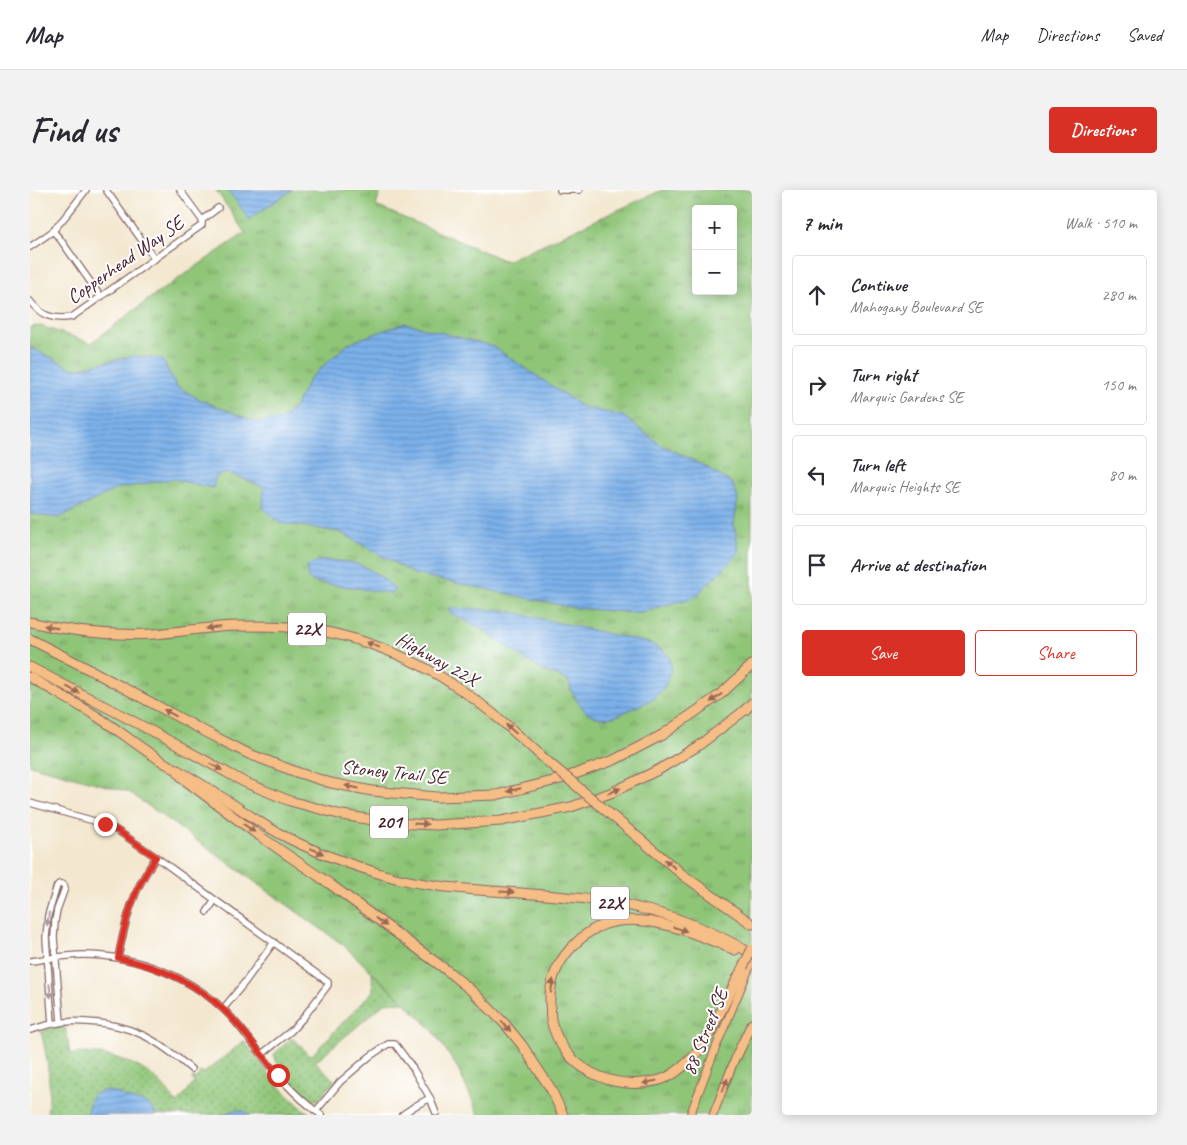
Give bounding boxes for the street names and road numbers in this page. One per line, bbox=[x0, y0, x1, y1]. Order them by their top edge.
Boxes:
street label: Copperhead Way SE bbox=[62, 209, 190, 310]
road number: 22X bbox=[288, 612, 326, 646]
street label: Highway 22X bbox=[392, 626, 485, 693]
street label: Stoney Trail SE bbox=[340, 754, 451, 790]
road number: 201 bbox=[370, 806, 408, 839]
road number: 22X bbox=[591, 886, 629, 920]
street label: 88 Street SE bbox=[676, 983, 735, 1079]

